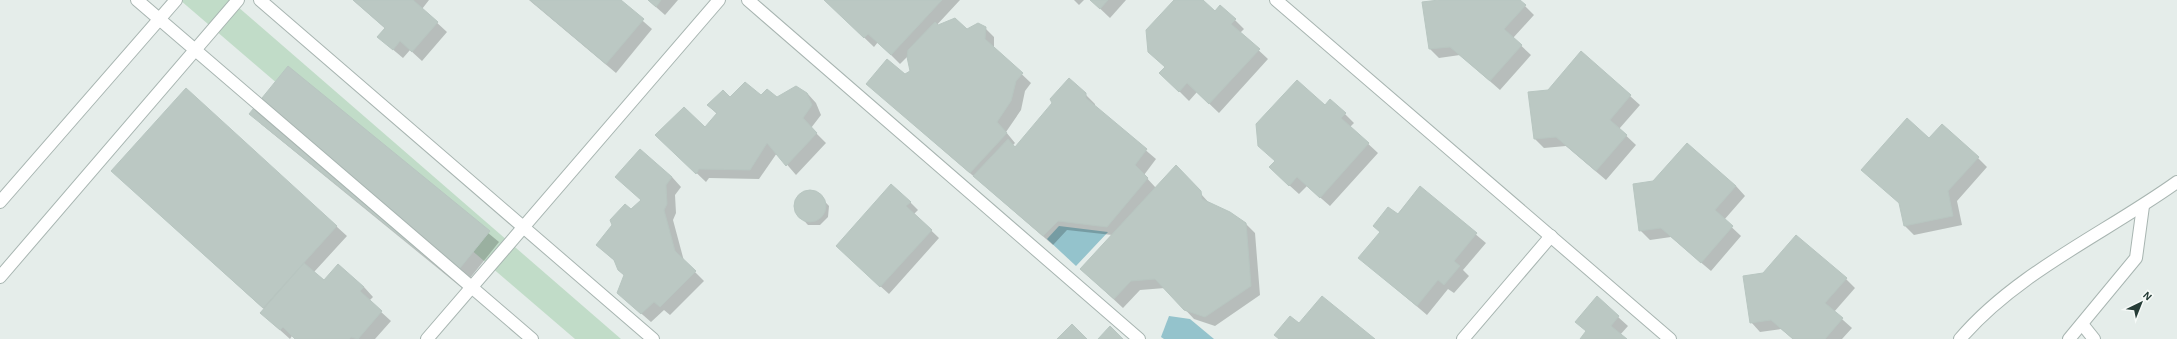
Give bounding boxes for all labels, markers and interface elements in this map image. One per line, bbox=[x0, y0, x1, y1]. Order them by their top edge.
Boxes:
north arrow bbox=[2121, 283, 2161, 323]
text: N bbox=[2141, 289, 2154, 303]

